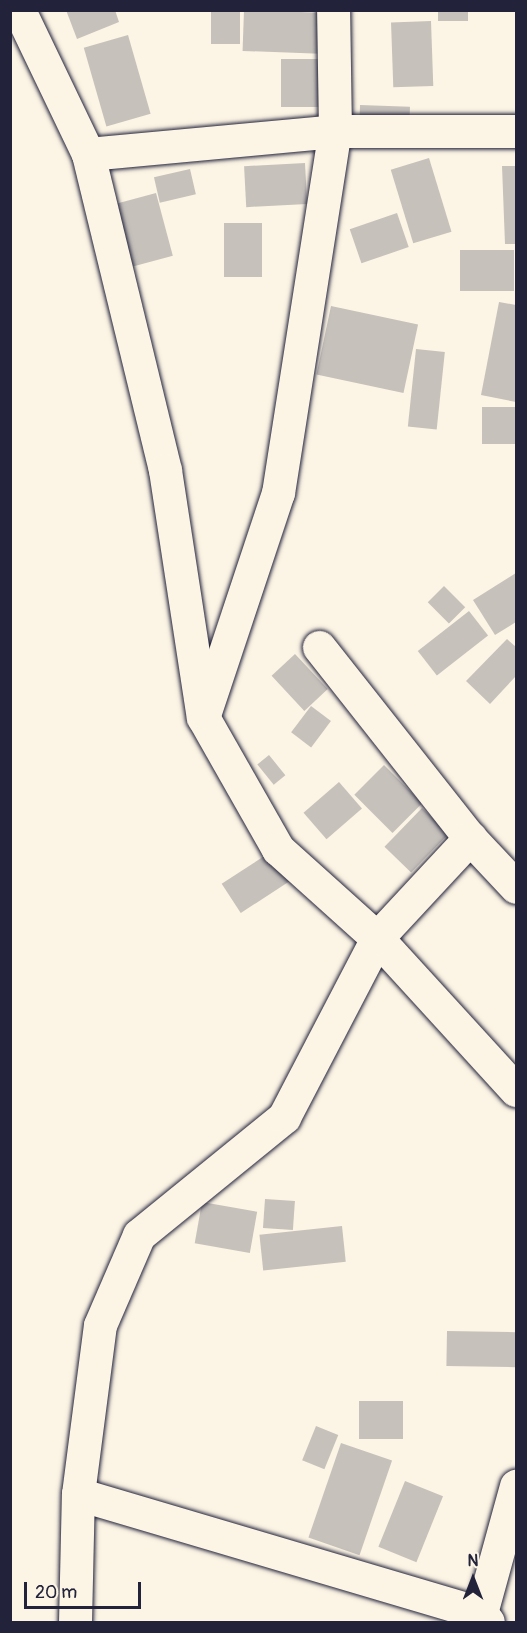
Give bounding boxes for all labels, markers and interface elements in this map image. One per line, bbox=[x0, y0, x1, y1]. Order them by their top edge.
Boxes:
north arrow bbox=[443, 1549, 503, 1609]
text: N bbox=[468, 1551, 478, 1571]
scale bar bbox=[27, 1570, 144, 1608]
text: 20 m bbox=[35, 1581, 77, 1604]

